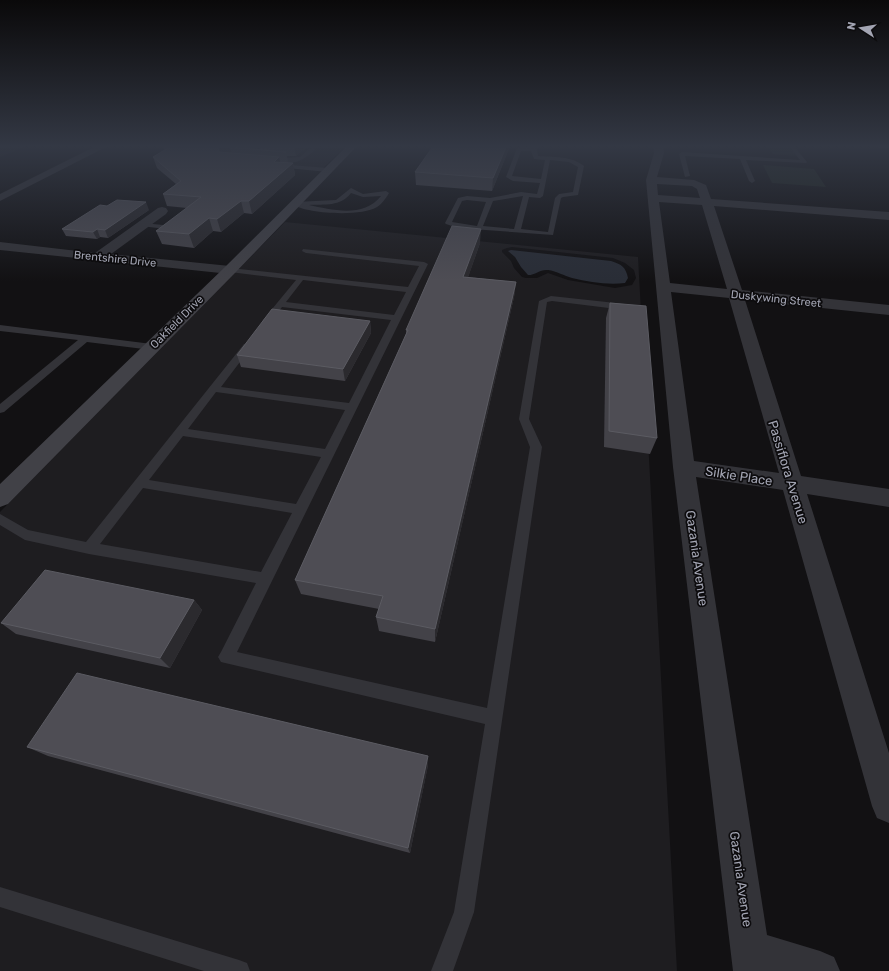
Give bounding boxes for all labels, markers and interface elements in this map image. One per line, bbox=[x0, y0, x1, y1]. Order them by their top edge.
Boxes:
north arrow bbox=[841, 8, 881, 48]
text: N bbox=[845, 21, 859, 31]
street label: Brentshire Drive bbox=[73, 248, 157, 270]
street label: Duskywing Street bbox=[730, 288, 823, 310]
street label: Oakfield Drive bbox=[148, 293, 206, 351]
street label: Passiflora Avenue bbox=[765, 418, 811, 526]
street label: Silkie Place bbox=[704, 463, 774, 489]
street label: Gazania Avenue bbox=[683, 509, 711, 607]
street label: Gazania Avenue bbox=[727, 830, 755, 928]

